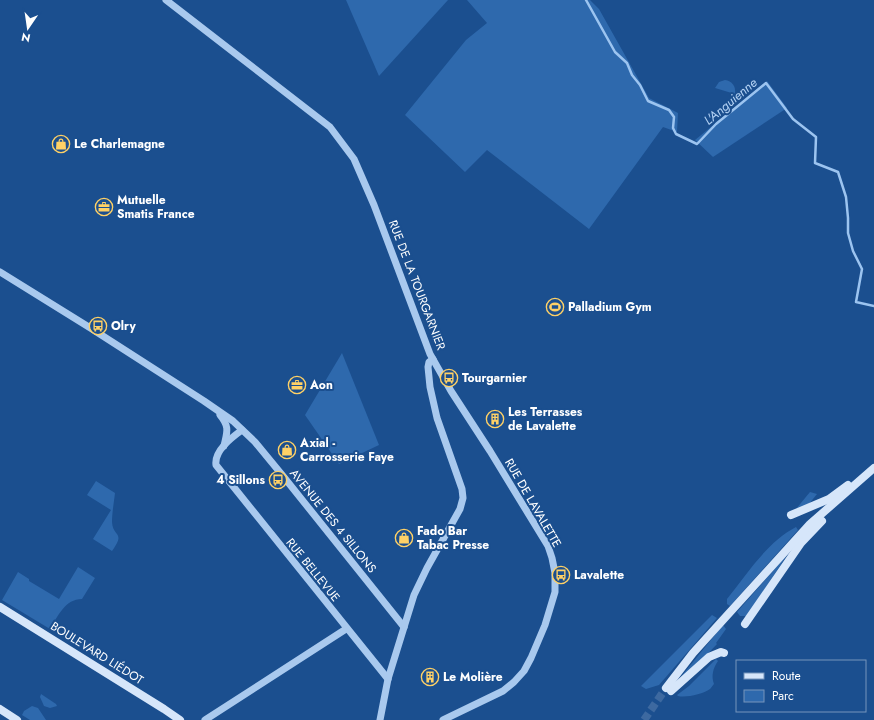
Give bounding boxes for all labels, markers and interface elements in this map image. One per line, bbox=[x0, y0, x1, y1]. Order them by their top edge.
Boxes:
north arrow bbox=[8, 8, 48, 48]
text: N bbox=[20, 29, 32, 47]
water label: L'Anguienne bbox=[700, 73, 761, 129]
shop icon: Le Charlemagne bbox=[51, 134, 71, 154]
place label: Le Charlemagne bbox=[74, 135, 165, 153]
place label: Mutuelle Smatis France bbox=[117, 191, 195, 223]
office icon: Mutuelle Smatis France bbox=[94, 197, 114, 217]
street label: RUE DE LA TOURGARNIER bbox=[384, 217, 450, 353]
sports icon: Palladium Gym bbox=[545, 297, 565, 317]
place label: Palladium Gym bbox=[568, 298, 652, 316]
bus stop icon: Olry bbox=[88, 316, 108, 336]
place label: Olry bbox=[111, 317, 136, 335]
bus stop icon: Tourgarnier bbox=[439, 368, 459, 388]
place label: Tourgarnier bbox=[462, 369, 527, 387]
office icon: Aon bbox=[287, 375, 307, 395]
place label: Aon bbox=[309, 376, 333, 394]
place label: Les Terrasses de Lavalette bbox=[508, 403, 583, 435]
building icon: Les Terrasses de Lavalette bbox=[485, 409, 505, 429]
place label: Axial - Carrosserie Faye bbox=[299, 434, 394, 466]
shop icon: Axial - Carrosserie Faye bbox=[277, 440, 297, 460]
street label: RUE DE LAVALETTE bbox=[500, 455, 566, 551]
street label: AVENUE DES 4 SILLONS bbox=[285, 465, 381, 577]
bus stop icon: 4 Sillons bbox=[268, 470, 288, 490]
place label: 4 Sillons bbox=[216, 471, 266, 489]
place label: Fado Bar Tabac Presse bbox=[417, 522, 489, 554]
shop icon: Fado Bar Tabac Presse bbox=[394, 528, 414, 548]
street label: RUE BELLEVUE bbox=[282, 534, 344, 606]
bus stop icon: Lavalette bbox=[551, 565, 571, 585]
place label: Lavalette bbox=[574, 566, 624, 584]
street label: BOULEVARD LIÉDOT bbox=[47, 617, 147, 689]
legend bbox=[736, 660, 866, 712]
building icon: Le Molière bbox=[420, 667, 440, 687]
text: Route bbox=[772, 667, 801, 685]
place label: Le Molière bbox=[443, 668, 503, 686]
text: Parc bbox=[772, 687, 794, 705]

